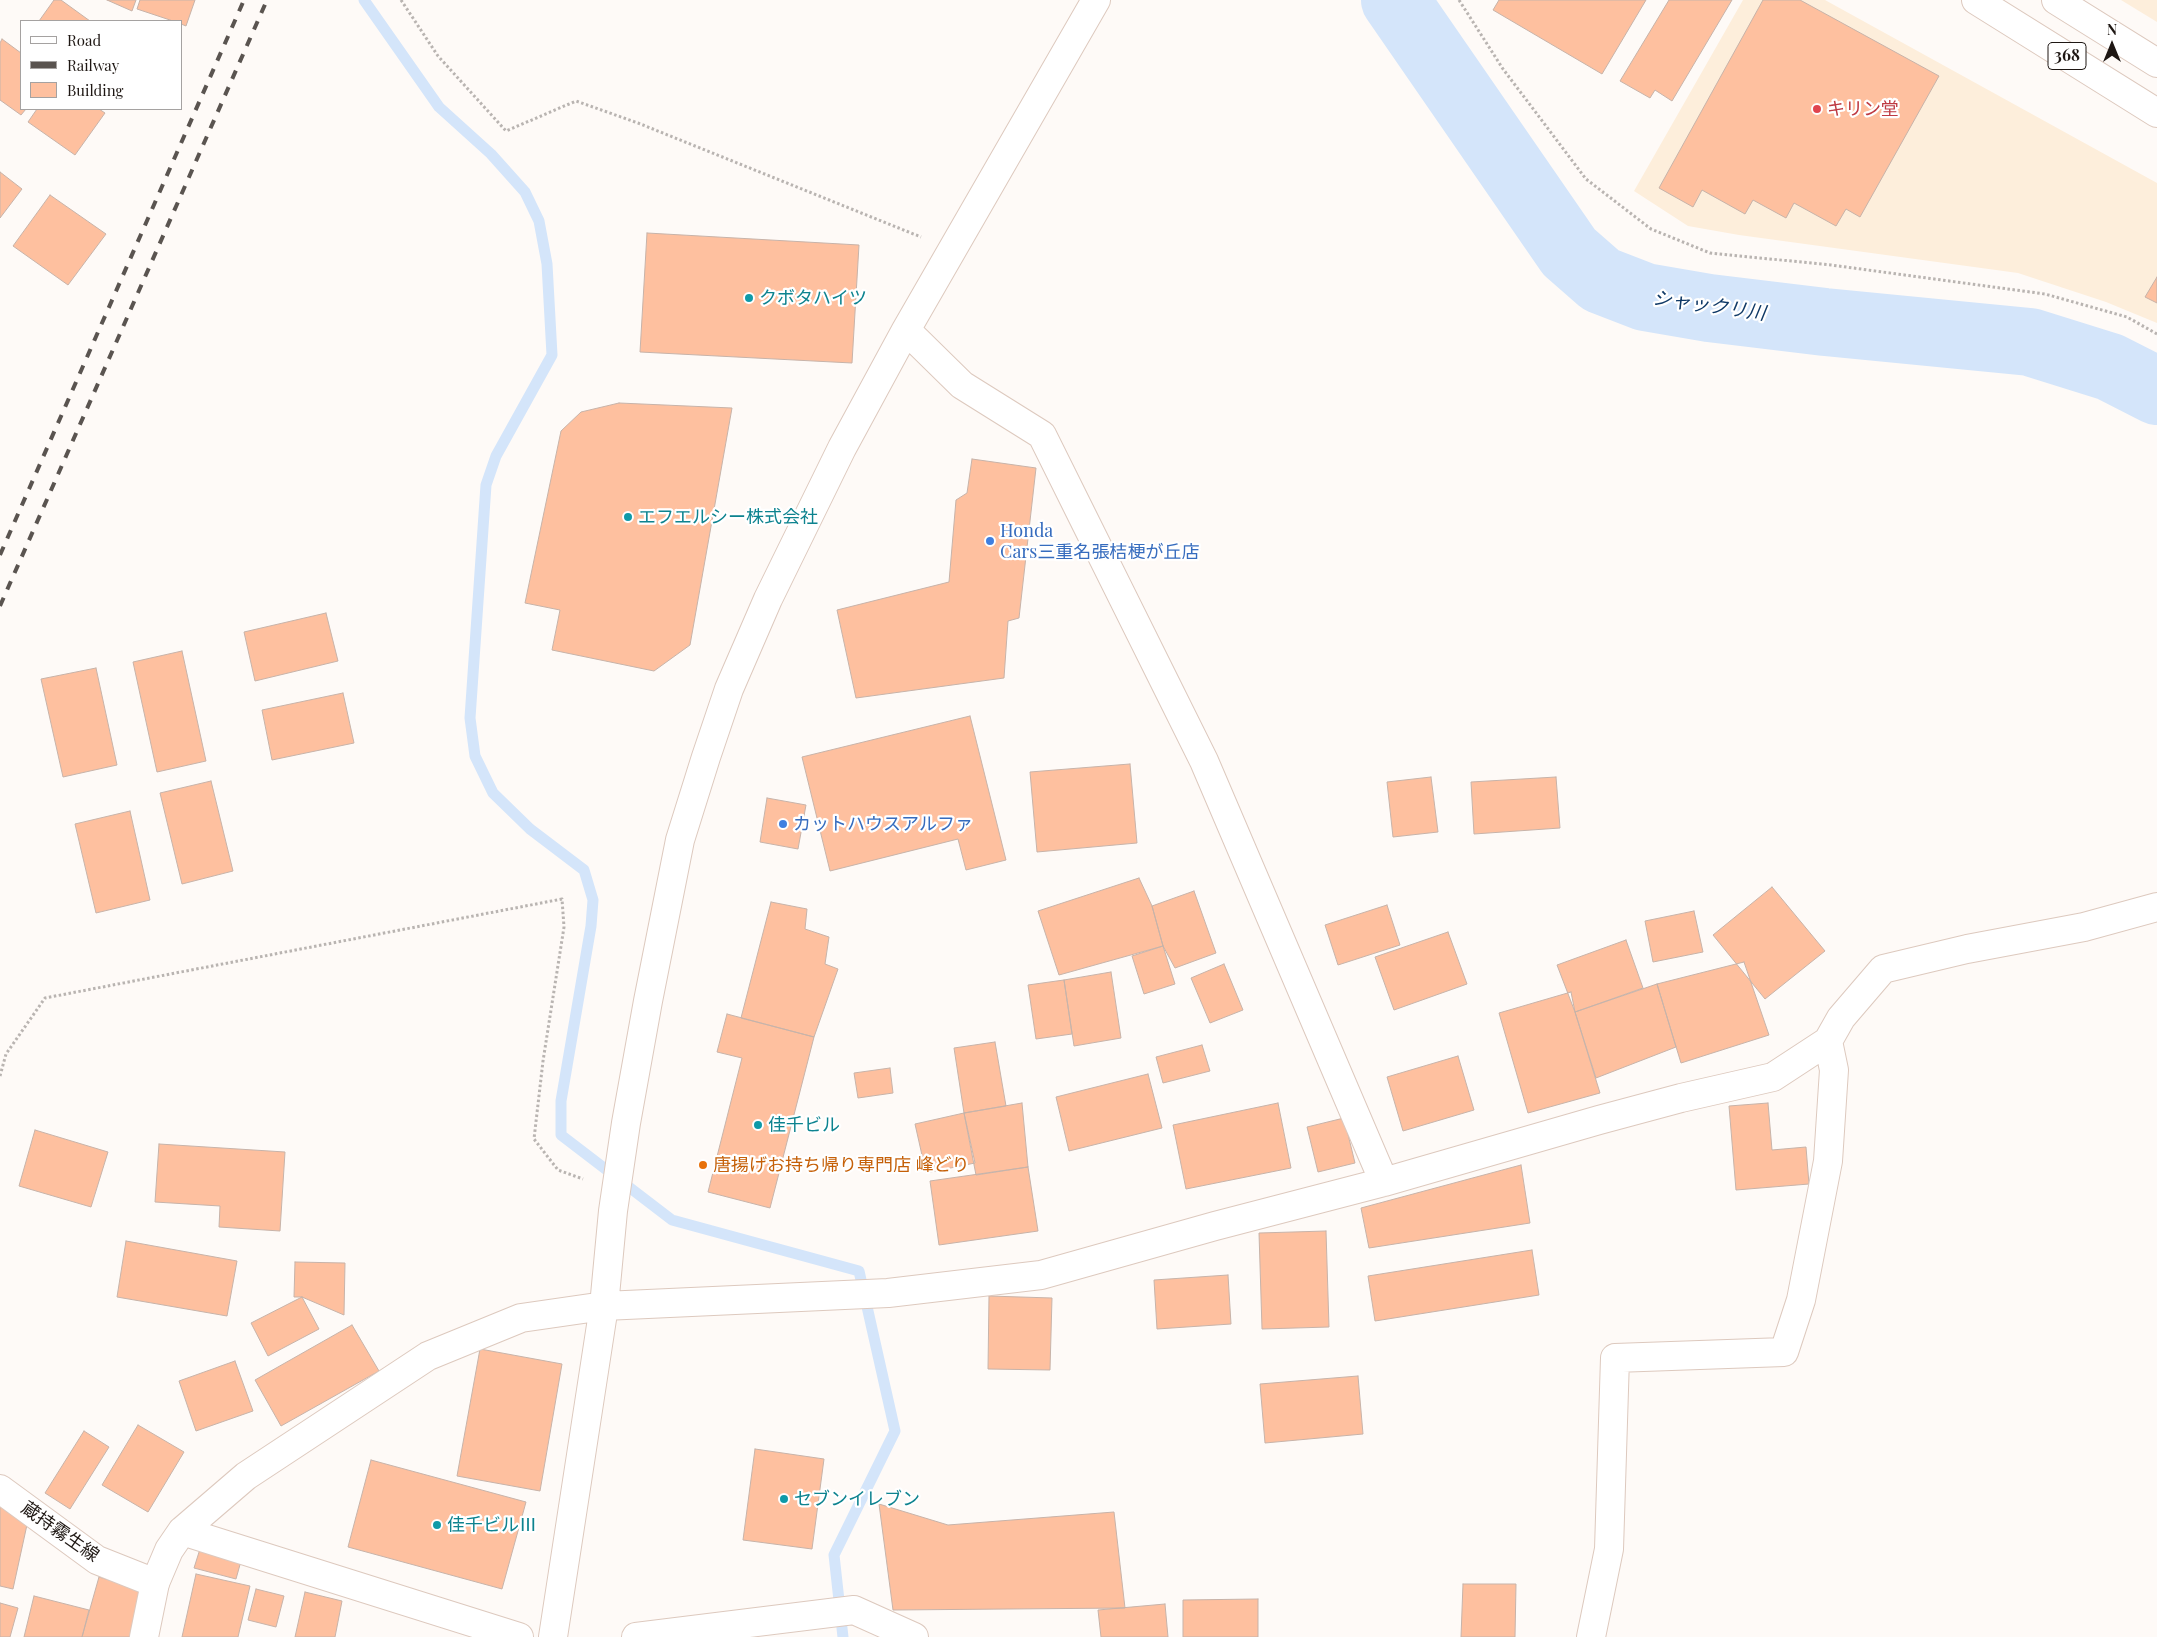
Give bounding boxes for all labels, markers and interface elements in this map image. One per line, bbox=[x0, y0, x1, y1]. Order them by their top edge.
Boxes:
legend bbox=[20, 20, 182, 110]
north arrow bbox=[2087, 20, 2137, 70]
text: N bbox=[2107, 20, 2117, 39]
text: Road bbox=[67, 30, 101, 50]
road number: 368 bbox=[2048, 42, 2086, 70]
text: Railway bbox=[67, 55, 119, 75]
text: Building bbox=[67, 80, 123, 100]
place label: キリン堂 bbox=[1827, 98, 1899, 120]
marker: キリン堂 bbox=[1811, 103, 1823, 115]
place label: クボタハイツ bbox=[759, 287, 867, 309]
water label: シャックリ川 bbox=[1651, 287, 1767, 325]
marker: クボタハイツ bbox=[743, 292, 755, 304]
place label: エフエルシー株式会社 bbox=[638, 506, 818, 528]
marker: エフエルシー株式会社 bbox=[622, 511, 634, 523]
place label: Honda Cars三重名張桔梗が丘店 bbox=[1000, 520, 1199, 562]
marker: Honda Cars三重名張桔梗が丘店 bbox=[984, 535, 996, 547]
place label: カットハウスアルファ bbox=[793, 813, 973, 835]
marker: カットハウスアルファ bbox=[777, 818, 789, 830]
place label: 佳千ビル bbox=[768, 1114, 840, 1136]
marker: 佳千ビル bbox=[752, 1119, 764, 1131]
place label: 唐揚げお持ち帰り専門店 峰どり bbox=[713, 1154, 969, 1176]
marker: 唐揚げお持ち帰り専門店 峰どり bbox=[697, 1159, 709, 1171]
place label: セブンイレブン bbox=[794, 1488, 920, 1510]
marker: セブンイレブン bbox=[778, 1493, 790, 1505]
street label: 蔵持霧生線 bbox=[17, 1497, 103, 1567]
place label: 佳千ビルⅢ bbox=[447, 1514, 537, 1536]
marker: 佳千ビルⅢ bbox=[431, 1519, 443, 1531]

